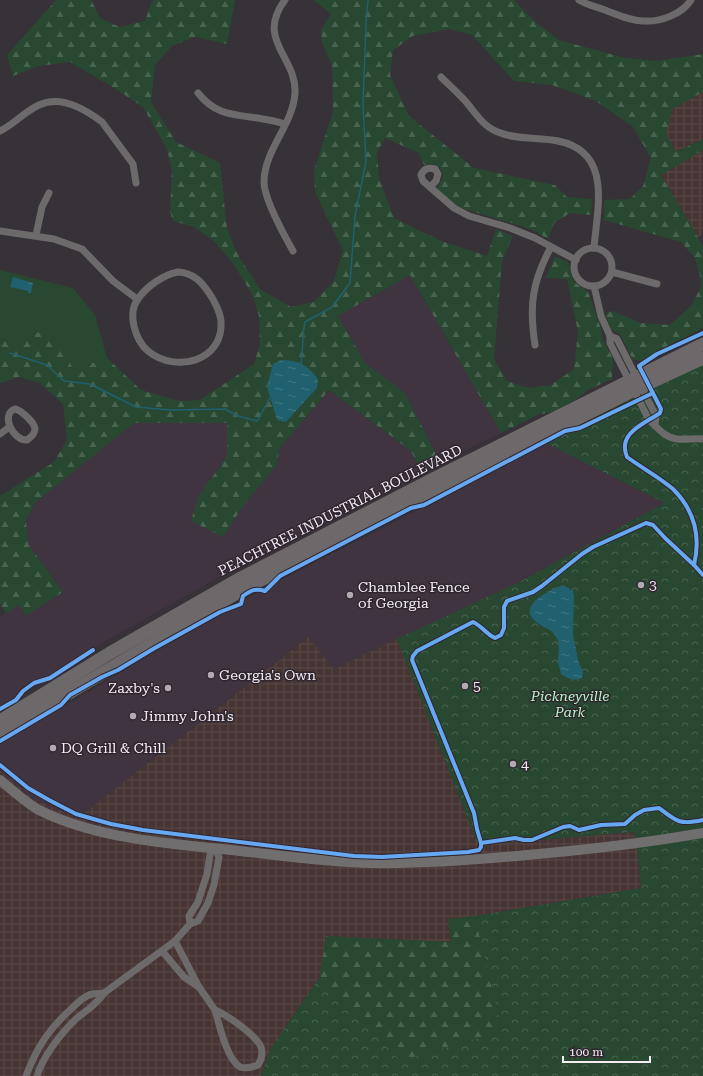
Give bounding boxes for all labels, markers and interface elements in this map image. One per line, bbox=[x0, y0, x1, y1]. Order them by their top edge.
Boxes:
street label: PEACHTREE INDUSTRIAL BOULEVARD bbox=[215, 441, 465, 579]
place label: 3 bbox=[649, 577, 657, 593]
place label: Chamblee Fence of Georgia bbox=[358, 579, 470, 611]
marker: 3 bbox=[636, 580, 646, 590]
marker: Chamblee Fence of Georgia bbox=[345, 590, 355, 600]
place label: Georgia's Own bbox=[219, 667, 316, 683]
marker: Georgia's Own bbox=[206, 670, 216, 680]
place label: 5 bbox=[473, 678, 481, 694]
place label: Zaxby's bbox=[108, 680, 160, 696]
marker: 5 bbox=[460, 681, 470, 691]
marker: Zaxby's bbox=[163, 683, 173, 693]
park label: Pickneyville Park bbox=[530, 688, 609, 720]
place label: Jimmy John's bbox=[141, 708, 234, 724]
marker: Jimmy John's bbox=[128, 711, 138, 721]
place label: DQ Grill & Chill bbox=[61, 740, 167, 756]
marker: DQ Grill & Chill bbox=[48, 743, 58, 753]
place label: 4 bbox=[521, 756, 529, 772]
marker: 4 bbox=[508, 759, 518, 769]
scale bar bbox=[563, 1038, 650, 1064]
text: 100 m bbox=[569, 1045, 603, 1059]

